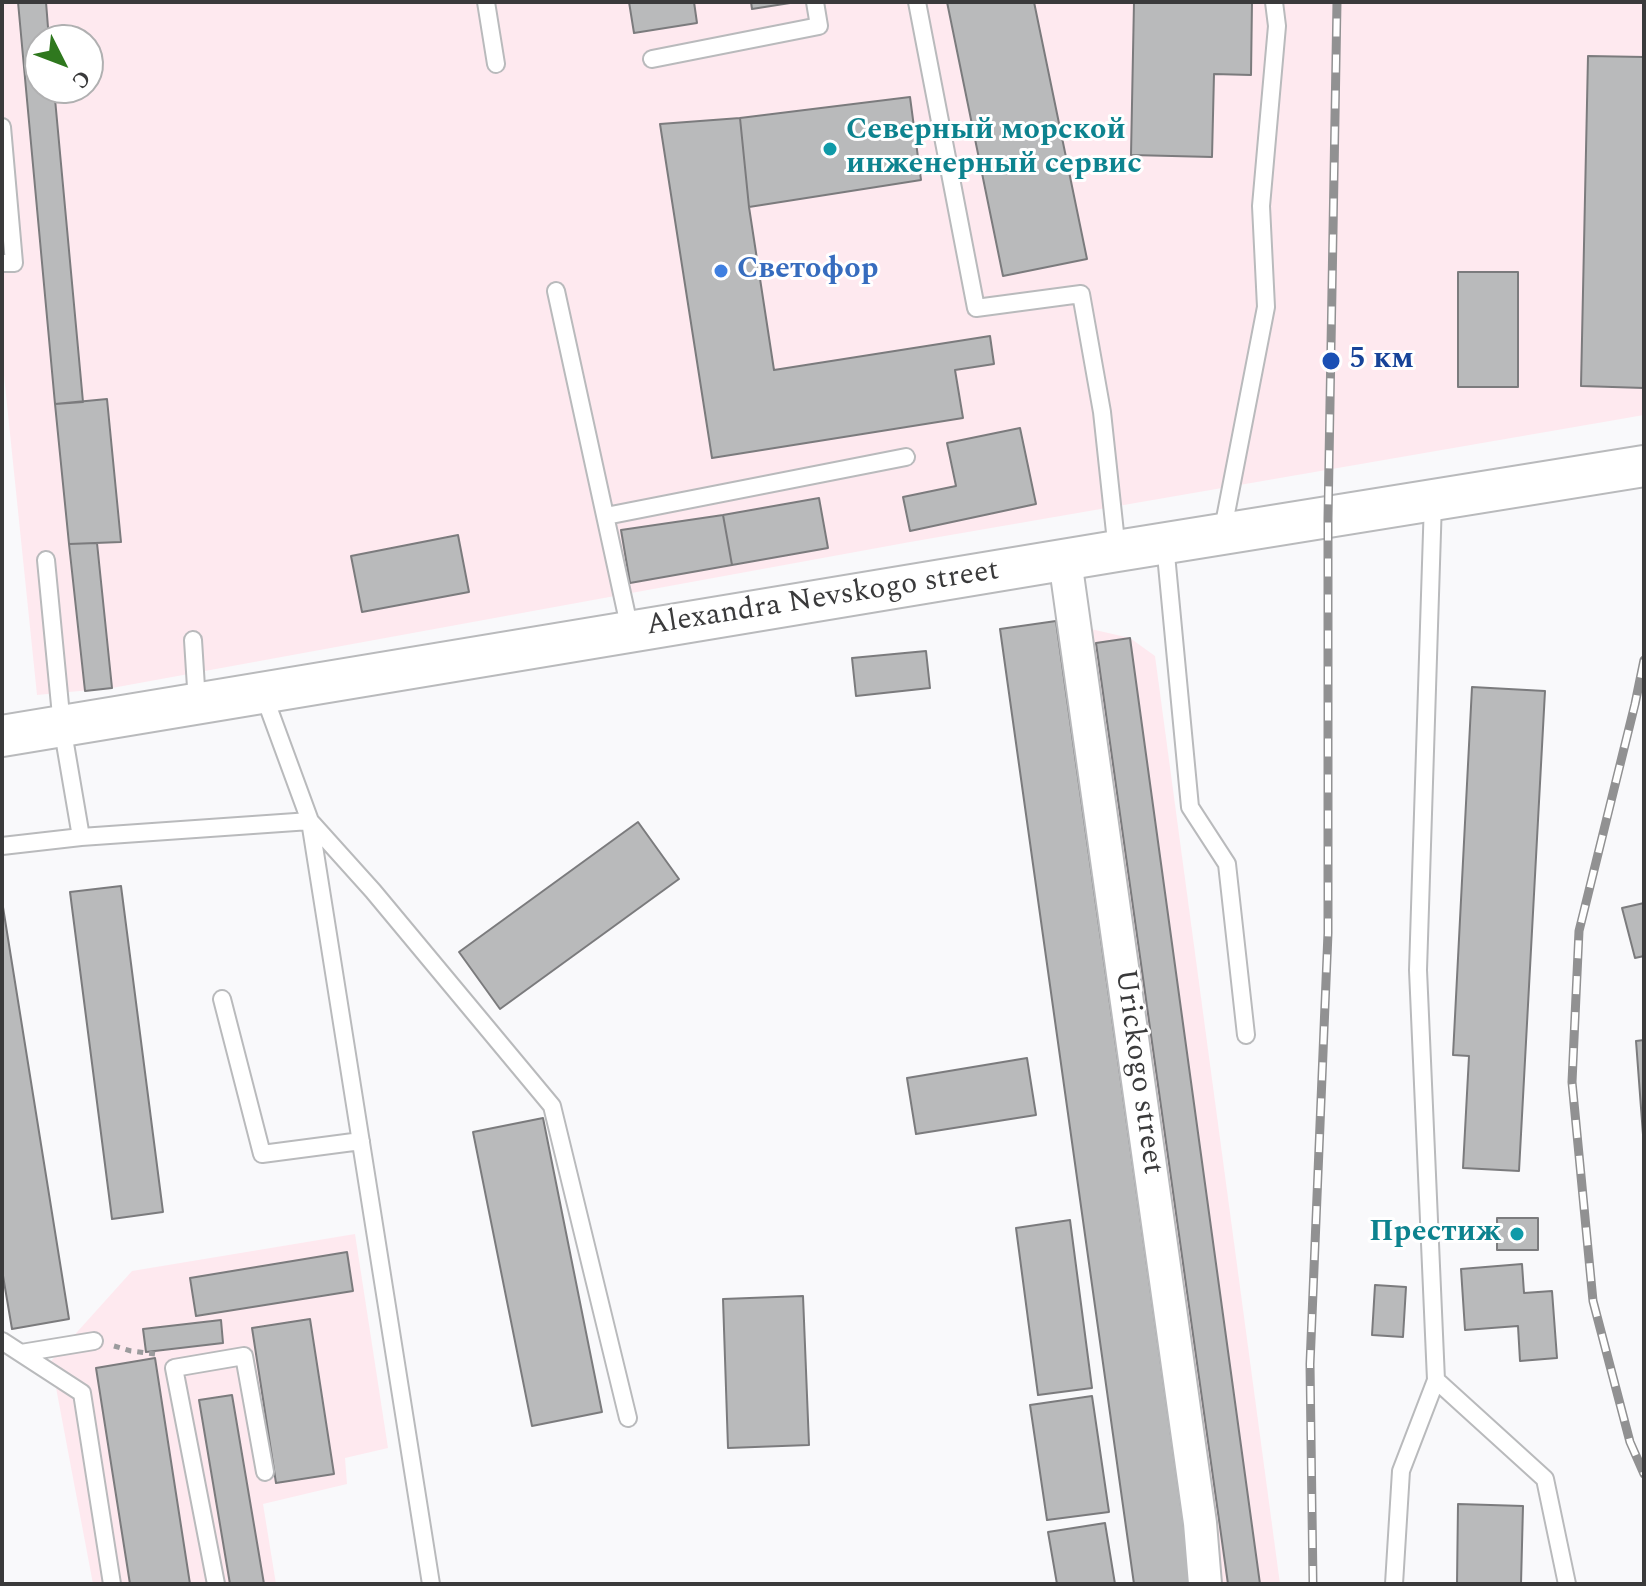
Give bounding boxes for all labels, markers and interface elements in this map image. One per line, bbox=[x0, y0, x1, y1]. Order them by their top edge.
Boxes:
north arrow bbox=[24, 24, 104, 104]
text: С bbox=[63, 62, 98, 96]
place label: Северный морской инженерный сервис bbox=[846, 114, 1142, 184]
marker: Северный морской инженерный сервис bbox=[821, 140, 839, 158]
place label: Светофор bbox=[737, 253, 878, 289]
marker: Светофор bbox=[712, 262, 730, 280]
place label: 5 км bbox=[1349, 343, 1414, 379]
marker: 5 км bbox=[1320, 350, 1342, 372]
street label: Alexandra Nevskogo street bbox=[644, 554, 1002, 646]
street label: Urickogo street bbox=[1105, 967, 1169, 1177]
place label: Престиж bbox=[1369, 1216, 1501, 1252]
marker: Престиж bbox=[1508, 1225, 1526, 1243]

